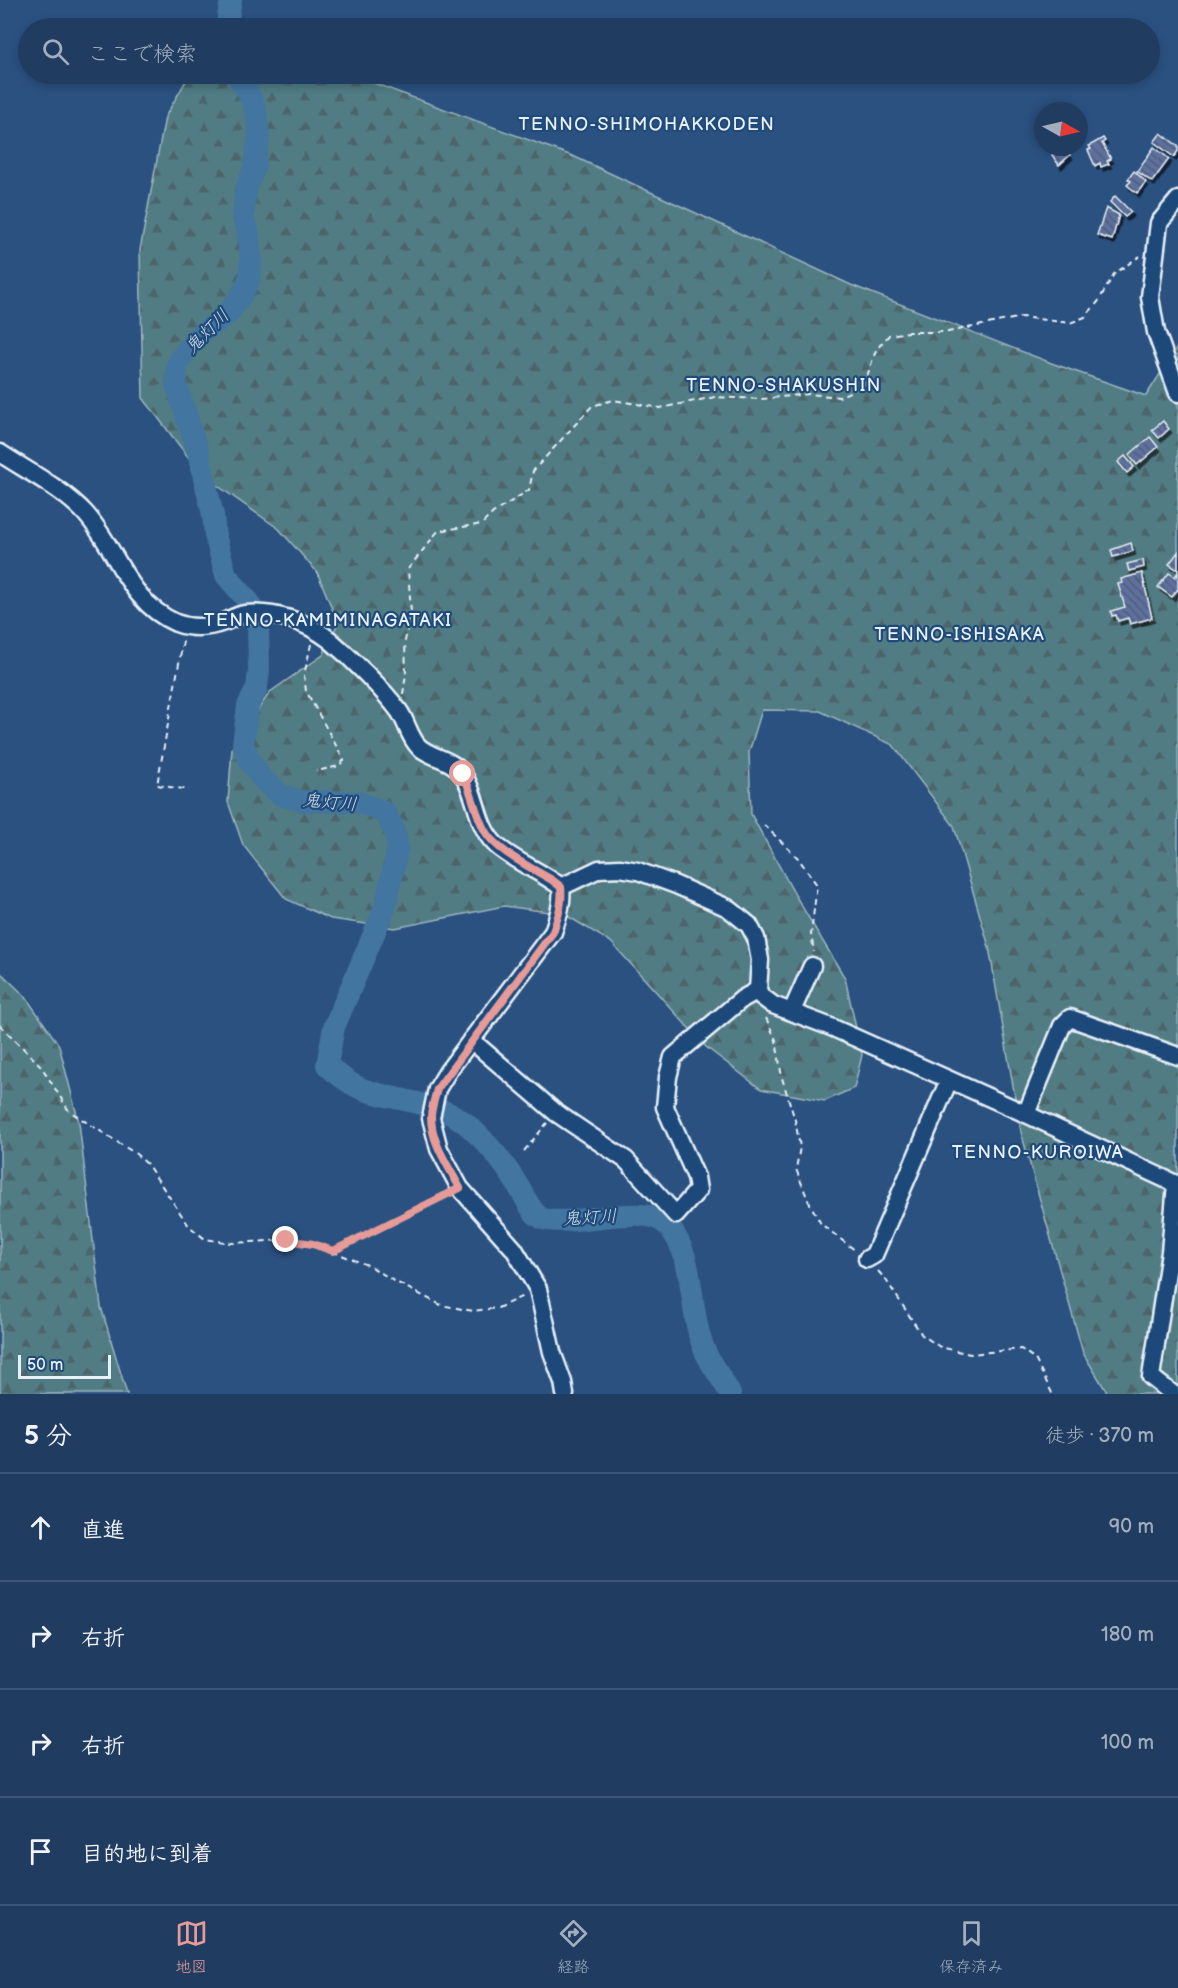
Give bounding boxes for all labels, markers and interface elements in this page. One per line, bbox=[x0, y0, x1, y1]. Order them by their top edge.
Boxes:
search box bbox=[18, 18, 1160, 84]
icon: search bbox=[39, 35, 72, 68]
text: ここで検索 bbox=[87, 41, 197, 68]
north arrow bbox=[1034, 102, 1088, 156]
district label: TENNO-SHIMOHAKKODEN bbox=[519, 114, 775, 135]
water label: 鬼灯川 bbox=[181, 305, 234, 358]
district label: TENNO-SHAKUSHIN bbox=[686, 375, 882, 396]
district label: TENNO-KAMIMINAGATAKI bbox=[204, 610, 452, 631]
district label: TENNO-ISHISAKA bbox=[875, 624, 1045, 645]
route start bbox=[449, 760, 475, 786]
water label: 鬼灯川 bbox=[302, 790, 358, 815]
district label: TENNO-KUROIWA bbox=[952, 1142, 1124, 1163]
water label: 鬼灯川 bbox=[563, 1206, 618, 1229]
route end bbox=[272, 1226, 298, 1252]
scale bar bbox=[18, 1352, 111, 1380]
text: 50 m bbox=[27, 1356, 63, 1375]
text: 5 分 bbox=[24, 1421, 72, 1452]
text: 徒歩 · 370 m bbox=[1045, 1424, 1154, 1448]
icon: ahead bbox=[24, 1511, 57, 1544]
text: 90 m bbox=[1109, 1515, 1154, 1539]
text: 直進 bbox=[81, 1517, 125, 1544]
icon: right bbox=[24, 1619, 57, 1652]
text: 180 m bbox=[1101, 1623, 1154, 1647]
text: 右折 bbox=[81, 1625, 125, 1652]
icon: right bbox=[24, 1727, 57, 1760]
text: 100 m bbox=[1101, 1731, 1154, 1755]
text: 右折 bbox=[81, 1733, 125, 1760]
icon: arrive bbox=[24, 1835, 57, 1868]
text: 目的地に到着 bbox=[81, 1841, 213, 1868]
tab: 地図 bbox=[175, 1917, 208, 1977]
tab: 経路 bbox=[557, 1917, 590, 1977]
tab: 保存済み bbox=[939, 1917, 1003, 1977]

